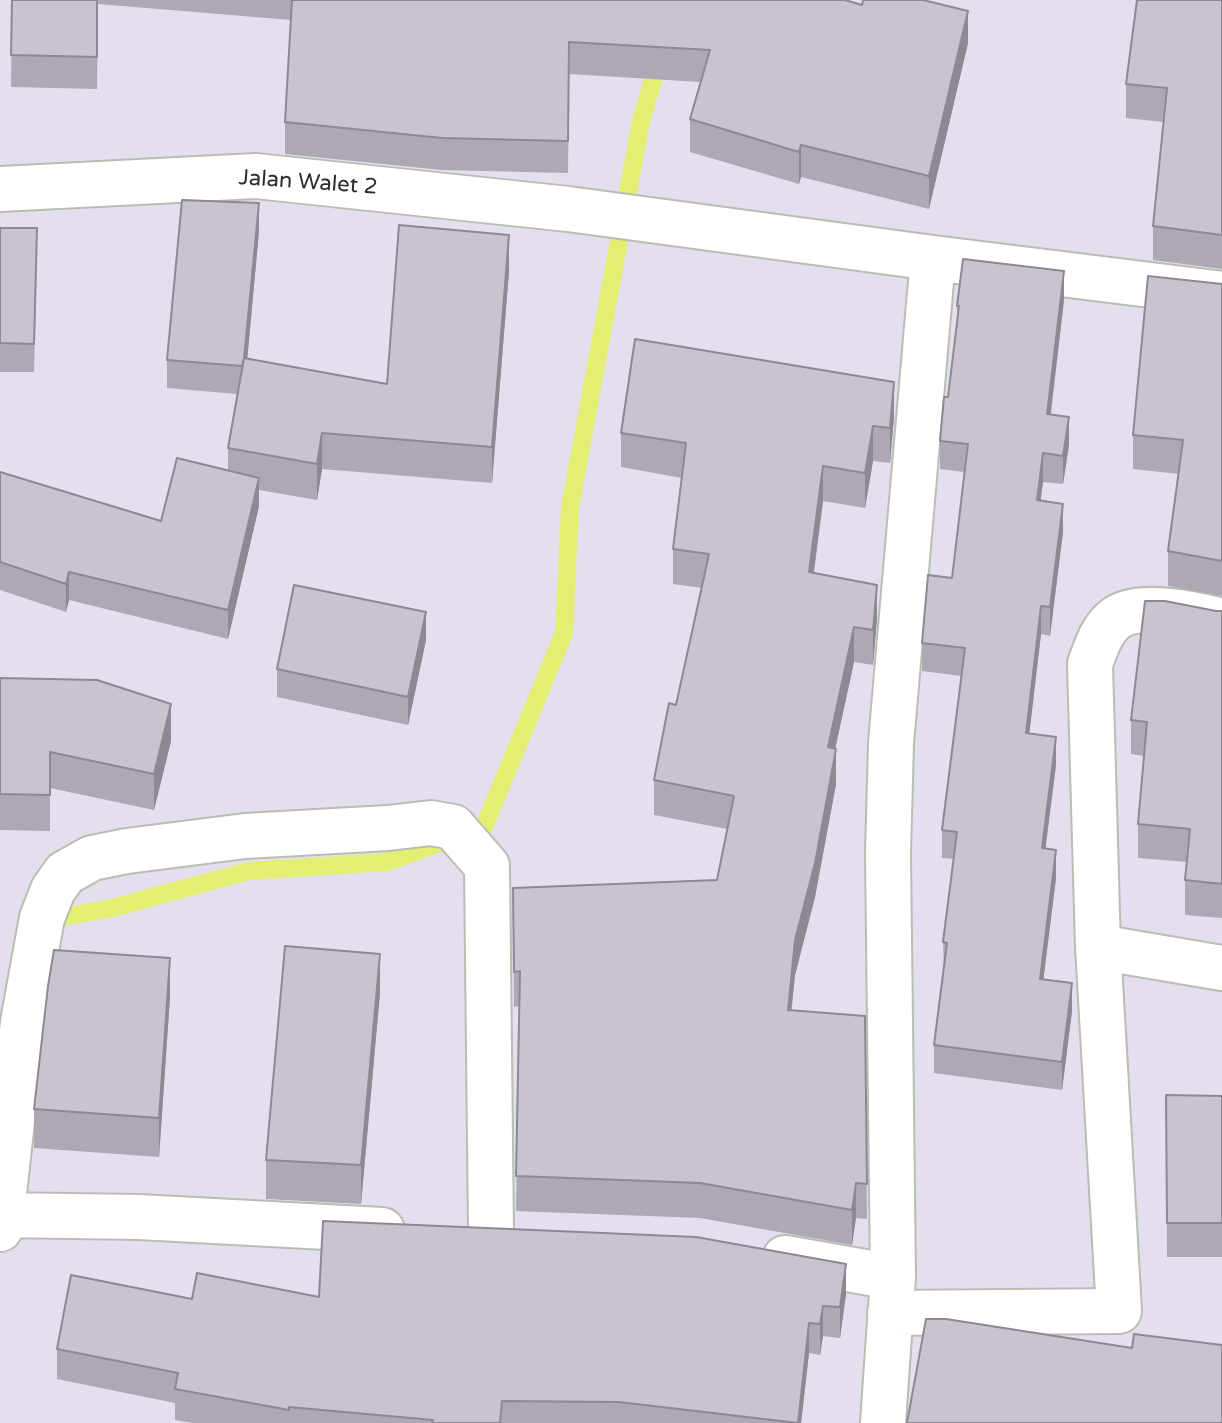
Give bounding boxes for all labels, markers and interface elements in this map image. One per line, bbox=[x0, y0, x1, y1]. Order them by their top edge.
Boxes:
street label: Jalan Walet 2 bbox=[238, 165, 378, 201]

